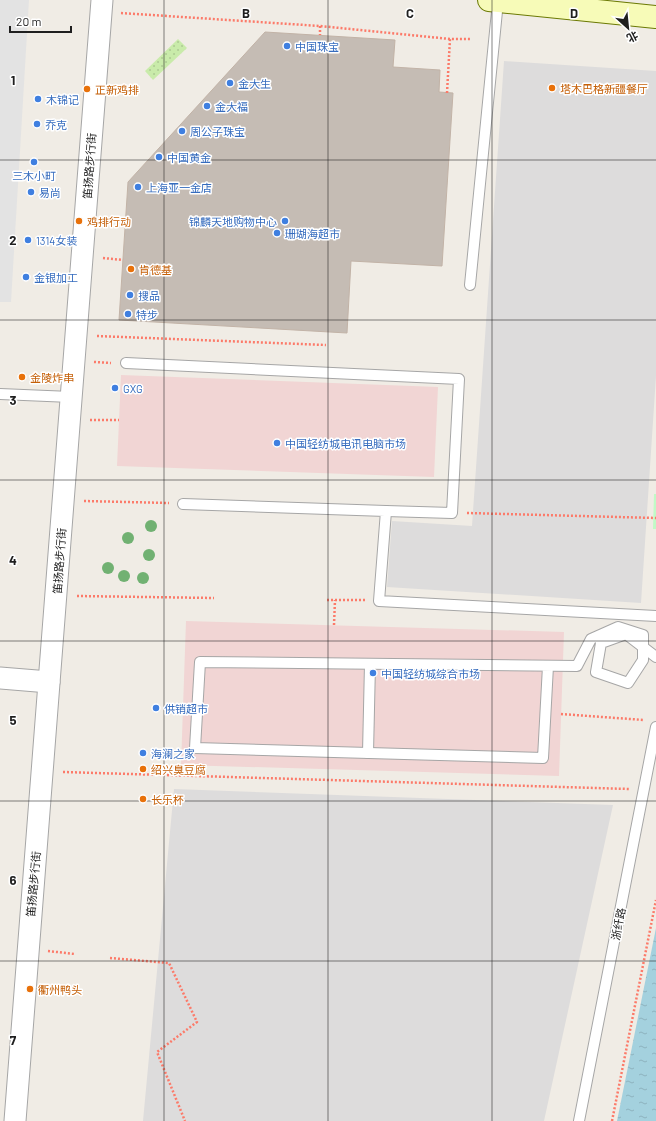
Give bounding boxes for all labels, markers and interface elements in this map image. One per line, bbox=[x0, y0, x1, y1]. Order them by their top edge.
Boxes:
text: B bbox=[242, 5, 250, 21]
text: C bbox=[406, 5, 414, 21]
text: D bbox=[570, 5, 578, 21]
scale bar bbox=[10, 8, 71, 34]
north arrow bbox=[608, 8, 648, 48]
text: 20 m bbox=[16, 14, 42, 28]
text: 北 bbox=[625, 29, 641, 46]
place label: 中国珠宝 bbox=[295, 40, 339, 53]
marker: 中国珠宝 bbox=[282, 41, 292, 51]
text: 1 bbox=[11, 72, 15, 88]
place label: 金大生 bbox=[238, 77, 271, 90]
marker: 金大生 bbox=[225, 78, 235, 88]
place label: 塔木巴格新疆餐厅 bbox=[560, 82, 648, 95]
place label: 正新鸡排 bbox=[95, 83, 139, 96]
marker: 塔木巴格新疆餐厅 bbox=[547, 83, 557, 93]
marker: 正新鸡排 bbox=[82, 84, 92, 94]
place label: 木锦记 bbox=[46, 93, 79, 106]
marker: 木锦记 bbox=[33, 94, 43, 104]
place label: 金大福 bbox=[215, 100, 248, 113]
marker: 金大福 bbox=[202, 101, 212, 111]
place label: 乔克 bbox=[45, 118, 67, 131]
marker: 乔克 bbox=[32, 119, 42, 129]
place label: 周公子珠宝 bbox=[190, 125, 245, 138]
marker: 周公子珠宝 bbox=[177, 126, 187, 136]
street label: 笛扬路步行街 bbox=[80, 133, 98, 199]
place label: 中国黄金 bbox=[167, 151, 211, 164]
marker: 中国黄金 bbox=[154, 152, 164, 162]
marker: 三木小町 bbox=[29, 157, 39, 167]
place label: 三木小町 bbox=[12, 169, 56, 182]
place label: 上海亚一金店 bbox=[146, 181, 212, 194]
marker: 上海亚一金店 bbox=[133, 182, 143, 192]
place label: 易尚 bbox=[39, 186, 61, 199]
marker: 易尚 bbox=[26, 187, 36, 197]
place label: 鸡排行动 bbox=[87, 215, 131, 228]
place label: 锦麟天地购物中心 bbox=[189, 215, 277, 228]
marker: 鸡排行动 bbox=[74, 216, 84, 226]
marker: 锦麟天地购物中心 bbox=[280, 216, 290, 226]
place label: 珊瑚海超市 bbox=[285, 227, 340, 240]
marker: 珊瑚海超市 bbox=[272, 228, 282, 238]
text: 2 bbox=[9, 232, 17, 248]
place label: 1314女装 bbox=[36, 234, 77, 247]
marker: 1314女装 bbox=[23, 235, 33, 245]
place label: 肯德基 bbox=[139, 263, 172, 276]
marker: 肯德基 bbox=[126, 264, 136, 274]
place label: 金银加工 bbox=[34, 271, 78, 284]
marker: 金银加工 bbox=[21, 272, 31, 282]
place label: 搜品 bbox=[138, 289, 160, 302]
marker: 搜品 bbox=[125, 290, 135, 300]
place label: 特步 bbox=[136, 308, 158, 321]
marker: 特步 bbox=[123, 309, 133, 319]
place label: 金陵炸串 bbox=[30, 371, 74, 384]
marker: 金陵炸串 bbox=[17, 372, 27, 382]
place label: GXG bbox=[123, 382, 143, 395]
marker: GXG bbox=[110, 383, 120, 393]
text: 3 bbox=[9, 392, 17, 408]
place label: 中国轻纺城电讯电脑市场 bbox=[285, 437, 406, 450]
marker: 中国轻纺城电讯电脑市场 bbox=[272, 438, 282, 448]
street label: 笛扬路步行街 bbox=[50, 528, 68, 594]
text: 4 bbox=[9, 552, 17, 568]
place label: 中国轻纺城综合市场 bbox=[381, 667, 480, 680]
marker: 中国轻纺城综合市场 bbox=[368, 668, 378, 678]
place label: 供销超市 bbox=[164, 702, 208, 715]
marker: 供销超市 bbox=[151, 703, 161, 713]
text: 5 bbox=[9, 712, 17, 728]
place label: 海澜之家 bbox=[151, 747, 195, 760]
marker: 海澜之家 bbox=[138, 748, 148, 758]
place label: 绍兴臭豆腐 bbox=[151, 763, 206, 776]
marker: 绍兴臭豆腐 bbox=[138, 764, 148, 774]
place label: 长乐杯 bbox=[151, 793, 184, 806]
marker: 长乐杯 bbox=[138, 794, 148, 804]
street label: 笛扬路步行街 bbox=[24, 851, 42, 917]
text: 6 bbox=[10, 872, 17, 888]
street label: 浙纤路 bbox=[608, 907, 628, 941]
place label: 衢州鸭头 bbox=[38, 983, 82, 996]
marker: 衢州鸭头 bbox=[25, 984, 35, 994]
text: 7 bbox=[10, 1032, 17, 1048]

